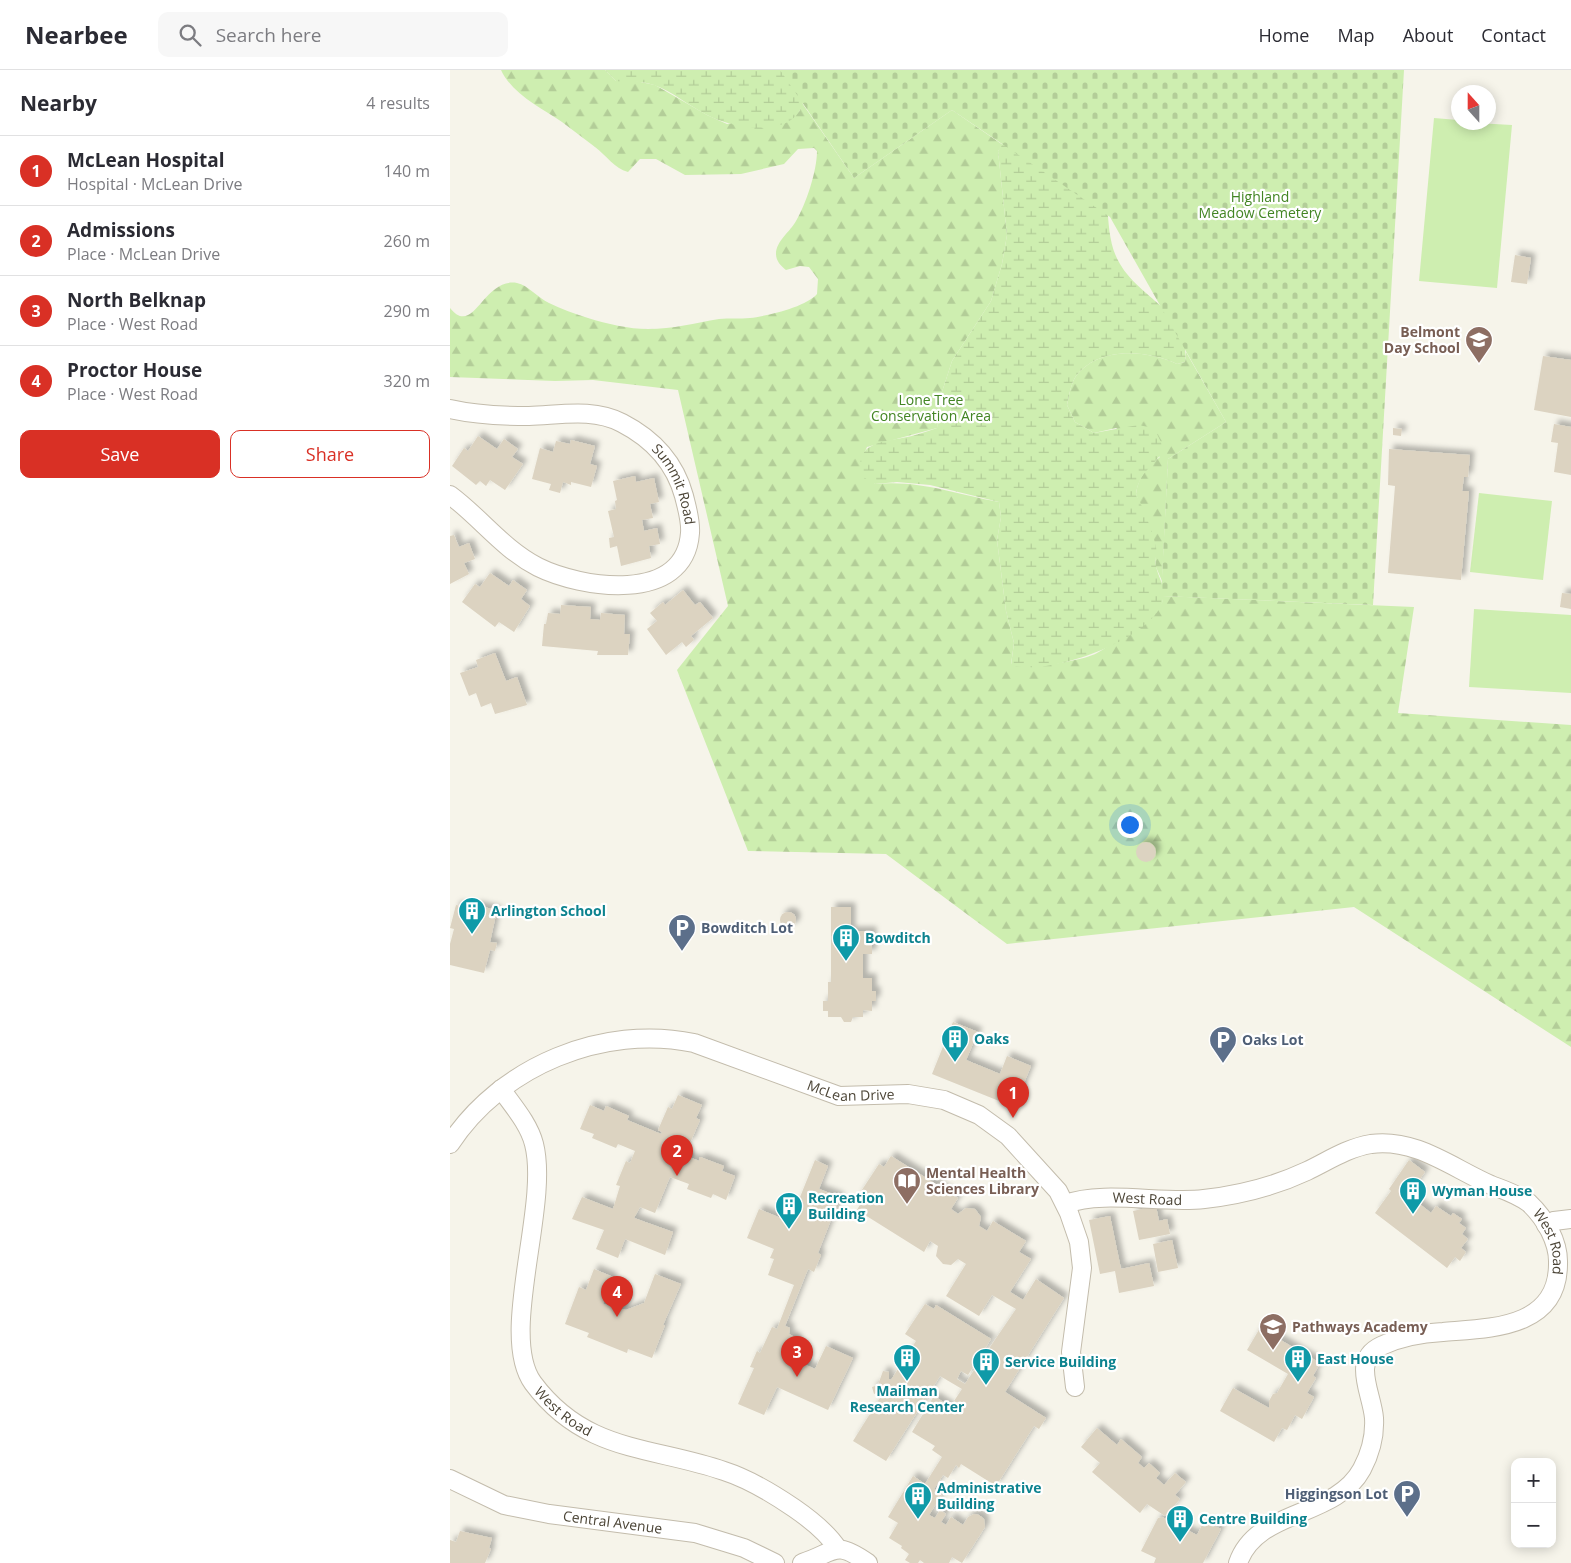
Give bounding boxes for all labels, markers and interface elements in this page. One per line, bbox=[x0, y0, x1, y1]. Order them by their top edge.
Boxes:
search box bbox=[158, 12, 508, 57]
text: Nearbee bbox=[25, 18, 128, 51]
icon: search bbox=[176, 21, 204, 49]
text: Search here bbox=[216, 22, 322, 48]
text: Home bbox=[1259, 23, 1309, 47]
text: Map bbox=[1337, 23, 1375, 47]
text: About bbox=[1403, 23, 1453, 47]
text: Contact bbox=[1481, 23, 1546, 47]
north arrow bbox=[1451, 85, 1496, 130]
text: Nearby bbox=[20, 89, 97, 117]
text: 4 results bbox=[366, 92, 430, 114]
text: McLean Hospital bbox=[67, 147, 225, 173]
text: 1 bbox=[31, 160, 41, 182]
text: 140 m bbox=[384, 160, 430, 182]
text: Hospital · McLean Drive bbox=[67, 173, 242, 195]
park label: Highland Meadow Cemetery bbox=[1199, 187, 1322, 222]
text: Admissions bbox=[67, 217, 175, 243]
text: 2 bbox=[31, 230, 41, 252]
text: 260 m bbox=[384, 230, 430, 252]
text: Place · McLean Drive bbox=[67, 243, 220, 265]
text: North Belknap bbox=[67, 287, 206, 313]
text: 3 bbox=[31, 300, 41, 322]
text: 290 m bbox=[384, 300, 430, 322]
text: Place · West Road bbox=[67, 313, 198, 335]
place label: Belmont Day School bbox=[1384, 322, 1460, 357]
school or university icon: Belmont Day School bbox=[1464, 325, 1494, 364]
text: Proctor House bbox=[67, 357, 202, 383]
text: 4 bbox=[31, 370, 41, 392]
text: 320 m bbox=[384, 370, 430, 392]
text: Place · West Road bbox=[67, 383, 198, 405]
park label: Lone Tree Conservation Area bbox=[871, 390, 991, 425]
button: Save bbox=[20, 430, 220, 478]
button: Share bbox=[230, 430, 430, 478]
street label: Summit Road bbox=[648, 439, 700, 526]
your location bbox=[1117, 812, 1143, 838]
building icon: Arlington School bbox=[457, 896, 487, 935]
place label: Arlington School bbox=[491, 901, 606, 920]
parking icon: Bowditch Lot bbox=[667, 913, 697, 952]
place label: Bowditch Lot bbox=[701, 918, 793, 937]
building icon: Bowditch bbox=[831, 923, 861, 962]
place label: Bowditch bbox=[865, 928, 931, 947]
building icon: Oaks bbox=[940, 1024, 970, 1063]
parking icon: Oaks Lot bbox=[1208, 1025, 1238, 1064]
place label: Oaks bbox=[974, 1029, 1009, 1048]
place label: Oaks Lot bbox=[1242, 1030, 1304, 1049]
street label: McLean Drive bbox=[805, 1075, 895, 1105]
pin: 1 bbox=[997, 1077, 1029, 1118]
pin: 2 bbox=[661, 1135, 693, 1176]
place label: Mental Health Sciences Library bbox=[926, 1163, 1039, 1198]
library icon: Mental Health Sciences Library bbox=[892, 1166, 922, 1205]
building icon: Wyman House bbox=[1398, 1176, 1428, 1215]
place label: Wyman House bbox=[1432, 1181, 1532, 1200]
place label: Recreation Building bbox=[808, 1188, 884, 1223]
street label: West Road bbox=[1112, 1188, 1182, 1209]
building icon: Recreation Building bbox=[774, 1191, 804, 1230]
street label: West Road bbox=[1529, 1204, 1568, 1276]
pin: 4 bbox=[601, 1276, 633, 1317]
school or university icon: Pathways Academy bbox=[1258, 1312, 1288, 1351]
place label: Pathways Academy bbox=[1292, 1317, 1428, 1336]
pin: 3 bbox=[781, 1336, 813, 1377]
building icon: Mailman Research Center bbox=[892, 1343, 922, 1382]
building icon: East House bbox=[1283, 1344, 1313, 1383]
building icon: Service Building bbox=[971, 1347, 1001, 1386]
place label: East House bbox=[1317, 1349, 1394, 1368]
place label: Service Building bbox=[1005, 1352, 1116, 1371]
place label: Mailman Research Center bbox=[850, 1381, 965, 1416]
street label: West Road bbox=[531, 1382, 596, 1440]
map controls bbox=[1511, 1458, 1556, 1548]
button: + bbox=[1511, 1458, 1556, 1503]
place label: Administrative Building bbox=[937, 1478, 1041, 1513]
parking icon: Higgingson Lot bbox=[1392, 1479, 1422, 1518]
building icon: Administrative Building bbox=[903, 1481, 933, 1520]
place label: Higgingson Lot bbox=[1285, 1484, 1388, 1503]
button: − bbox=[1511, 1503, 1556, 1548]
building icon: Centre Building bbox=[1165, 1504, 1195, 1543]
street label: Central Avenue bbox=[562, 1506, 664, 1538]
place label: Centre Building bbox=[1199, 1509, 1307, 1528]

